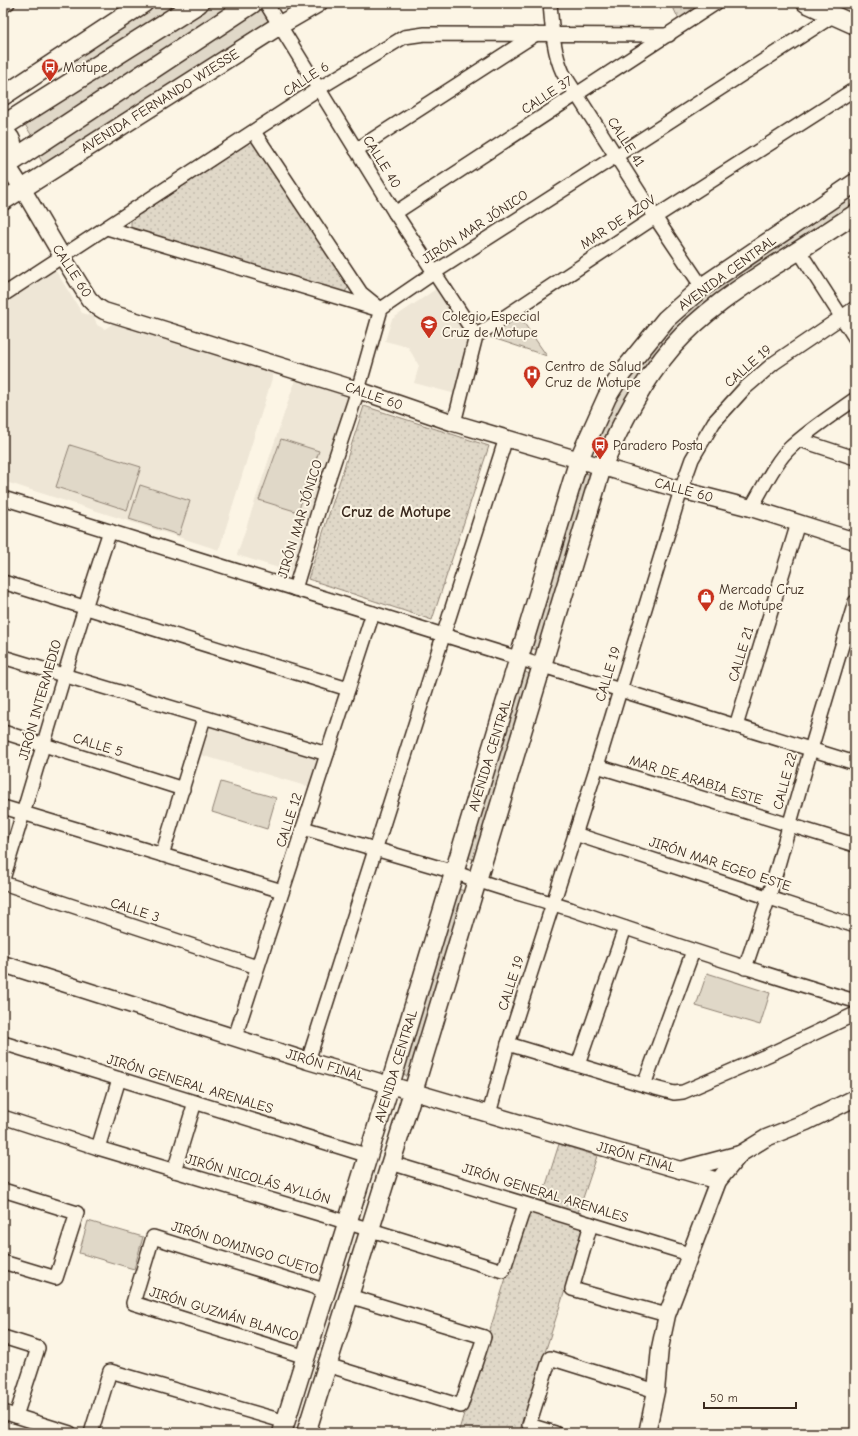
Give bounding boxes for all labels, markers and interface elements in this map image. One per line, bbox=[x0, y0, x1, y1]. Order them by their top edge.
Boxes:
street label: AVENIDA FERNANDO WIESSE bbox=[78, 45, 242, 157]
bus stop icon: Motupe bbox=[40, 57, 60, 82]
street label: CALLE 6 bbox=[280, 58, 332, 100]
place label: Motupe bbox=[63, 59, 108, 76]
street label: CALLE 37 bbox=[518, 72, 576, 118]
street label: CALLE 41 bbox=[604, 114, 648, 170]
street label: CALLE 40 bbox=[359, 132, 405, 192]
street label: JIRÓN MAR JÓNICO bbox=[419, 186, 531, 268]
street label: MAR DE AZOV bbox=[577, 191, 659, 253]
street label: AVENIDA CENTRAL bbox=[675, 232, 779, 314]
street label: CALLE 60 bbox=[49, 241, 95, 301]
place label: Colegio Especial Cruz de Motupe bbox=[442, 308, 540, 341]
school or university icon: Colegio Especial Cruz de Motupe bbox=[419, 314, 439, 339]
street label: CALLE 19 bbox=[721, 341, 775, 391]
place label: Centro de Salud Cruz de Motupe bbox=[545, 358, 641, 391]
hospital icon: Centro de Salud Cruz de Motupe bbox=[522, 364, 542, 389]
street label: CALLE 60 bbox=[343, 378, 405, 414]
bus stop icon: Paradero Posta bbox=[590, 435, 610, 460]
place label: Paradero Posta bbox=[613, 437, 703, 454]
street label: JIRÓN MAR JÓNICO bbox=[274, 458, 326, 580]
street label: CALLE 60 bbox=[653, 474, 715, 506]
district label: Cruz de Motupe bbox=[341, 503, 451, 521]
place label: Mercado Cruz de Motupe bbox=[719, 581, 804, 614]
shop icon: Mercado Cruz de Motupe bbox=[696, 587, 716, 612]
street label: CALLE 21 bbox=[725, 624, 757, 684]
street label: JIRÓN INTERMEDIO bbox=[15, 638, 65, 762]
street label: CALLE 19 bbox=[592, 644, 624, 704]
street label: AVENIDA CENTRAL bbox=[465, 697, 515, 813]
street label: CALLE 5 bbox=[71, 729, 125, 761]
street label: CALLE 22 bbox=[769, 751, 801, 811]
street label: MAR DE ARABIA ESTE bbox=[627, 752, 765, 808]
street label: CALLE 12 bbox=[272, 790, 306, 850]
street label: JIRÓN MAR EGEO ESTE bbox=[647, 833, 793, 895]
street label: CALLE 3 bbox=[108, 894, 162, 926]
street label: CALLE 19 bbox=[494, 953, 528, 1013]
street label: AVENIDA CENTRAL bbox=[371, 1008, 421, 1124]
street label: JIRÓN FINAL bbox=[284, 1045, 366, 1085]
street label: JIRÓN GENERAL ARENALES bbox=[105, 1051, 275, 1117]
street label: JIRÓN FINAL bbox=[595, 1138, 677, 1176]
street label: JIRÓN NICOLÁS AYLLÓN bbox=[184, 1150, 332, 1208]
street label: JIRÓN GENERAL ARENALES bbox=[460, 1160, 630, 1226]
street label: JIRÓN DOMINGO CUETO bbox=[169, 1217, 321, 1279]
street label: JIRÓN GUZMÁN BLANCO bbox=[147, 1283, 301, 1345]
scale bar bbox=[704, 1384, 796, 1410]
text: 50 m bbox=[710, 1391, 738, 1405]

